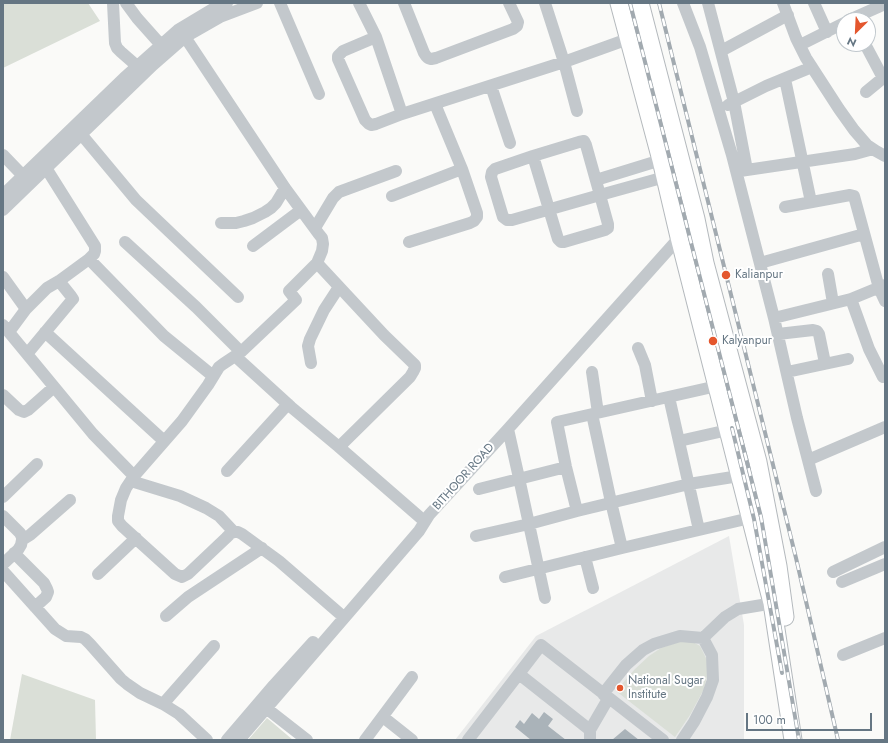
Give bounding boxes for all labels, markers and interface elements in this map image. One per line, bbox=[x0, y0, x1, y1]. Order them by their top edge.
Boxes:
north arrow bbox=[836, 12, 876, 52]
text: N bbox=[844, 33, 859, 51]
place label: Kalianpur bbox=[735, 268, 783, 282]
marker: Kalianpur bbox=[720, 269, 732, 281]
place label: Kalyanpur bbox=[722, 334, 772, 348]
marker: Kalyanpur bbox=[707, 335, 719, 347]
street label: BITHOOR ROAD bbox=[430, 441, 498, 513]
place label: National Sugar Institute bbox=[628, 674, 704, 702]
marker: National Sugar Institute bbox=[615, 683, 625, 693]
scale bar bbox=[748, 705, 874, 731]
text: 100 m bbox=[753, 711, 786, 729]

